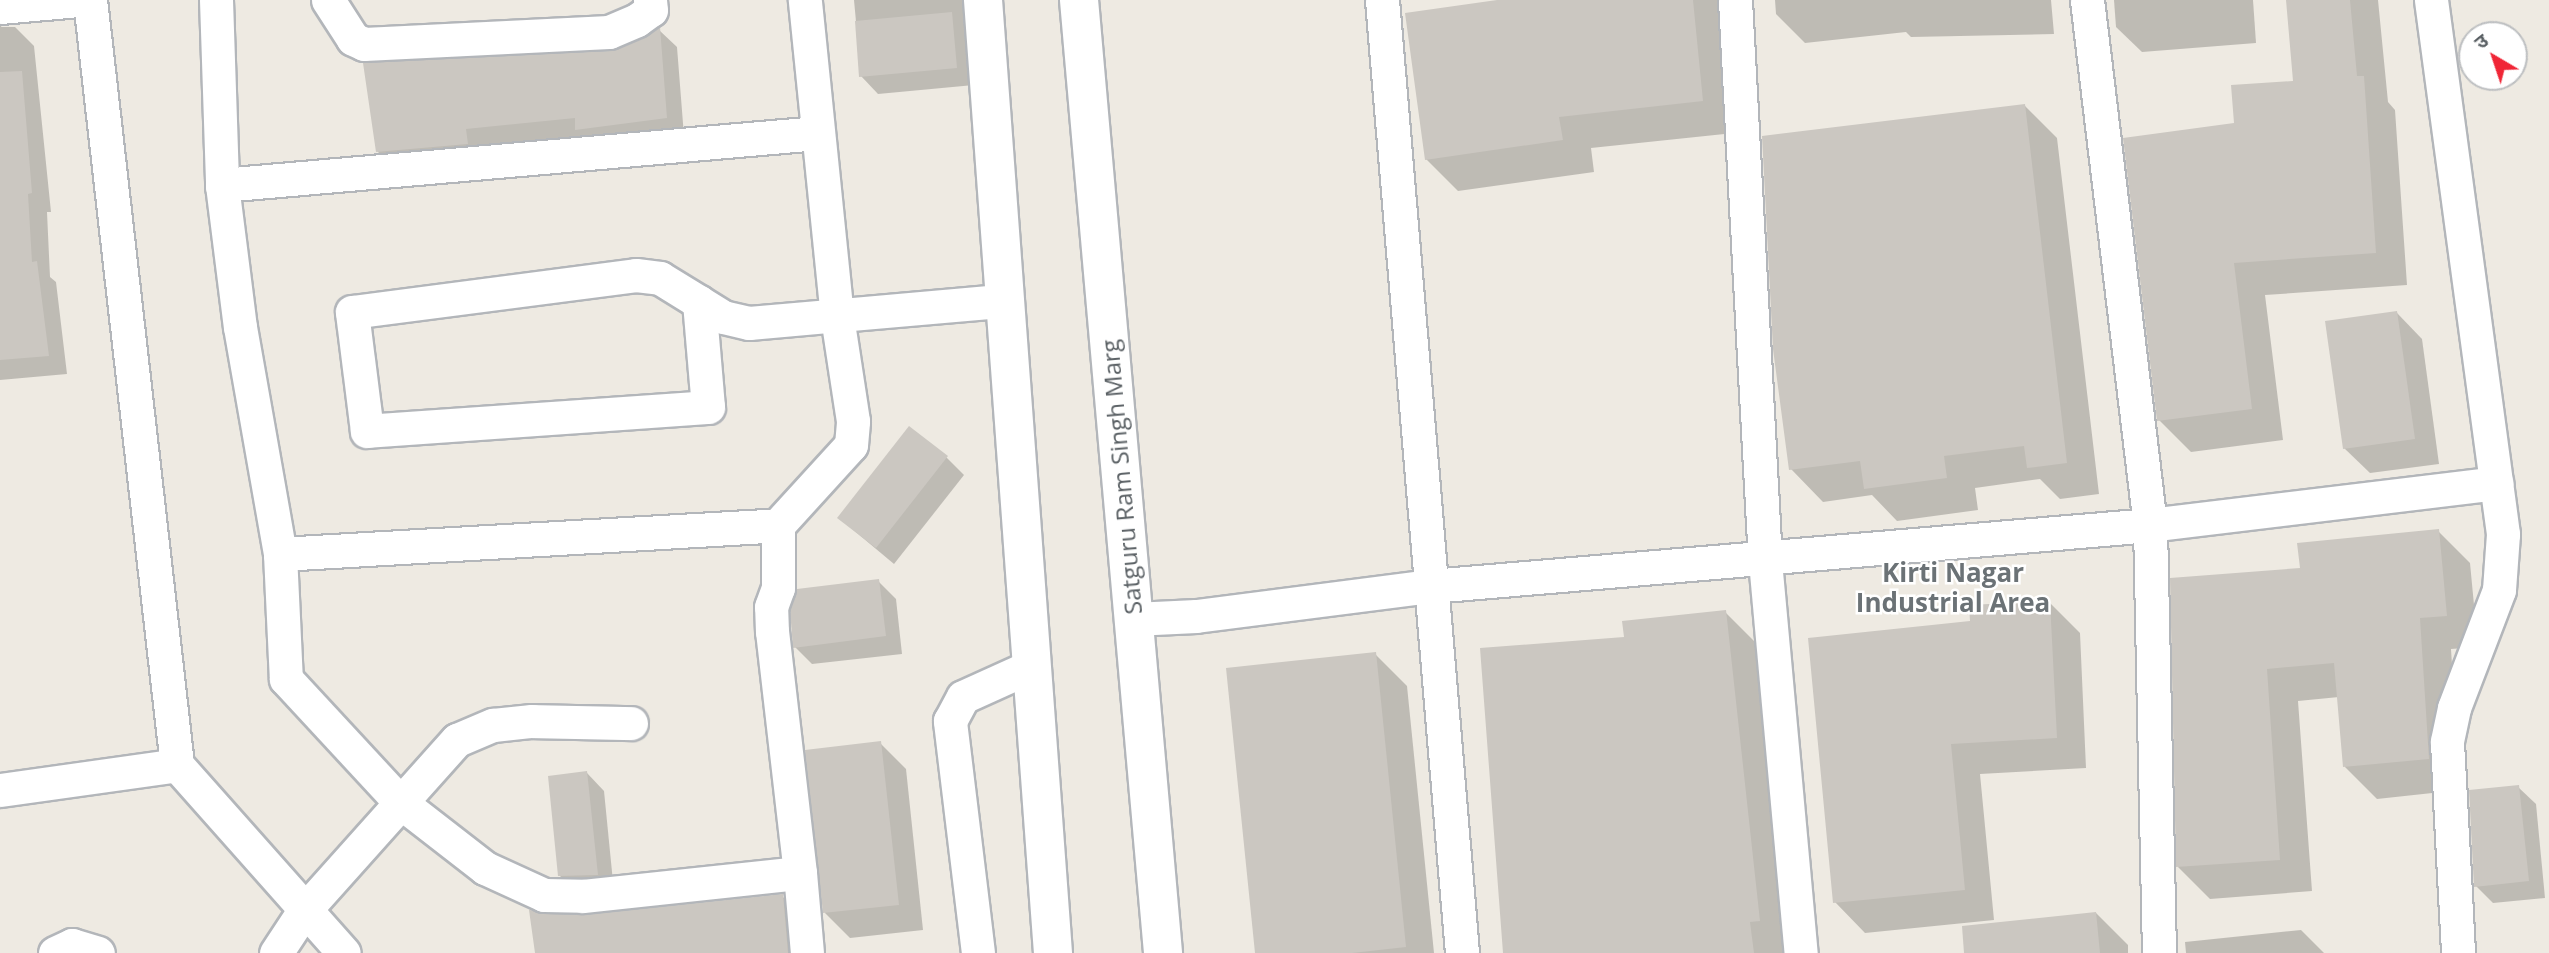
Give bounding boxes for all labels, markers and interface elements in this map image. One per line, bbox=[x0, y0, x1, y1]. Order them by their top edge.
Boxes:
north arrow bbox=[2458, 21, 2528, 91]
text: उ bbox=[2469, 28, 2494, 55]
street label: Satguru Ram Singh Marg bbox=[1095, 338, 1147, 616]
district label: Kirti Nagar Industrial Area bbox=[1856, 557, 2050, 618]

